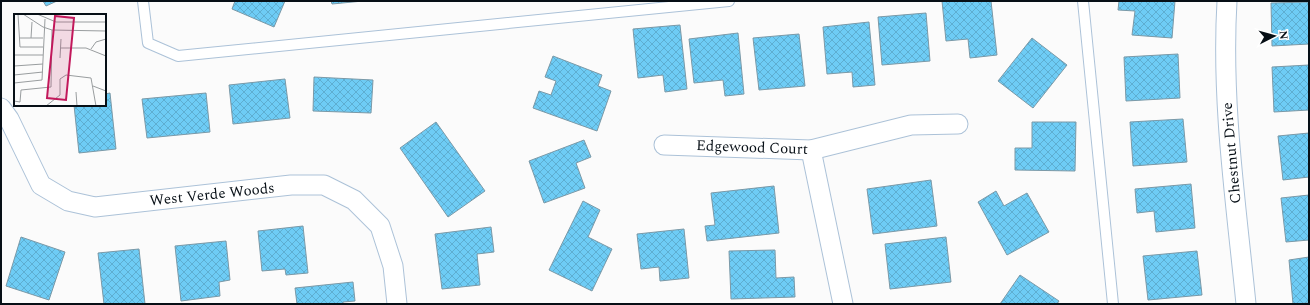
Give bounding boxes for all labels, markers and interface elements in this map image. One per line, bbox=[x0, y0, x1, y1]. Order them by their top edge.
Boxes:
inset map bbox=[14, 14, 106, 106]
north arrow bbox=[1254, 16, 1294, 56]
text: N bbox=[1275, 30, 1292, 40]
street label: Chestnut Drive bbox=[1216, 101, 1247, 205]
street label: Edgewood Court bbox=[696, 134, 808, 161]
street label: West Verde Woods bbox=[148, 176, 276, 213]

